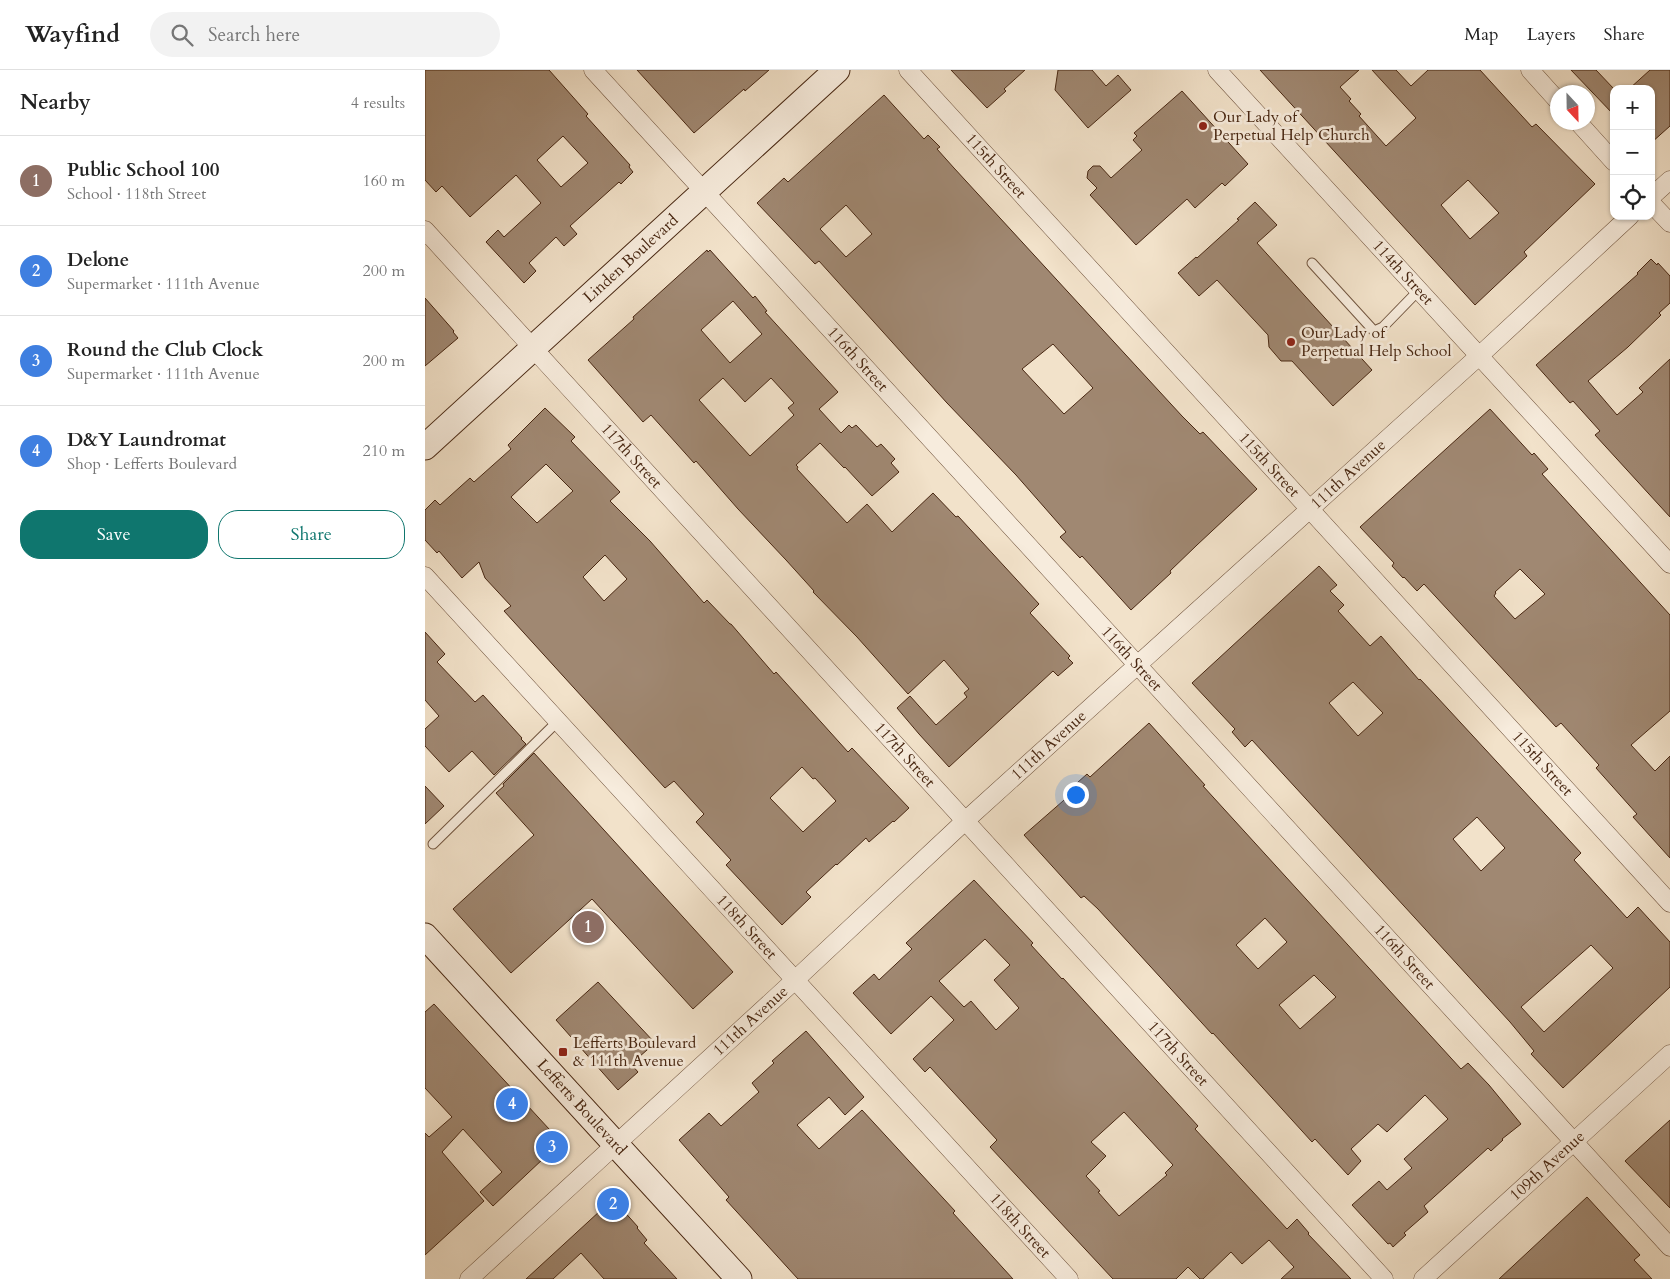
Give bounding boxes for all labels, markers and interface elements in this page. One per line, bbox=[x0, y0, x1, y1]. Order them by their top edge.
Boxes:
search box bbox=[150, 12, 500, 57]
text: Wayfind bbox=[25, 18, 120, 51]
icon: search bbox=[168, 21, 196, 49]
text: Search here bbox=[208, 22, 300, 48]
text: Map bbox=[1464, 22, 1499, 47]
text: Layers bbox=[1527, 22, 1576, 47]
text: Share bbox=[1604, 22, 1645, 47]
north arrow bbox=[1550, 85, 1595, 130]
map controls bbox=[1610, 85, 1655, 220]
button: + bbox=[1610, 85, 1655, 130]
text: Nearby bbox=[20, 88, 91, 117]
text: 4 results bbox=[351, 92, 405, 114]
place label: Our Lady of Perpetual Help Church bbox=[1213, 106, 1370, 146]
marker: Our Lady of Perpetual Help Church bbox=[1197, 120, 1209, 132]
street label: 115th Street bbox=[960, 129, 1031, 203]
button: − bbox=[1610, 130, 1655, 175]
text: Public School 100 bbox=[67, 157, 219, 183]
text: 1 bbox=[32, 170, 40, 192]
text: 160 m bbox=[363, 170, 405, 192]
button: locate bbox=[1610, 175, 1655, 220]
text: School · 118th Street bbox=[67, 183, 206, 205]
street label: Linden Boulevard bbox=[579, 209, 683, 308]
street label: 114th Street bbox=[1367, 235, 1438, 310]
text: Delone bbox=[67, 247, 129, 273]
text: 2 bbox=[32, 260, 40, 282]
text: 200 m bbox=[363, 260, 405, 282]
text: Supermarket · 111th Avenue bbox=[67, 273, 260, 295]
street label: 116th Street bbox=[822, 322, 893, 397]
place label: Our Lady of Perpetual Help School bbox=[1301, 322, 1451, 362]
marker: Our Lady of Perpetual Help School bbox=[1285, 336, 1297, 348]
text: Round the Club Clock bbox=[67, 337, 263, 363]
text: 3 bbox=[32, 350, 40, 372]
text: 200 m bbox=[363, 350, 405, 372]
text: Supermarket · 111th Avenue bbox=[67, 363, 260, 385]
street label: 117th Street bbox=[596, 418, 667, 493]
text: D&Y Laundromat bbox=[67, 427, 226, 453]
street label: 115th Street bbox=[1234, 427, 1305, 502]
street label: 111th Avenue bbox=[1306, 434, 1391, 514]
text: 4 bbox=[32, 440, 40, 462]
text: 210 m bbox=[363, 440, 405, 462]
text: Shop · Lefferts Boulevard bbox=[67, 453, 237, 475]
button: Save bbox=[20, 510, 208, 559]
button: Share bbox=[218, 510, 405, 559]
street label: 116th Street bbox=[1096, 621, 1167, 696]
street label: 111th Avenue bbox=[1006, 705, 1091, 785]
street label: 117th Street bbox=[869, 717, 940, 792]
street label: 115th Street bbox=[1507, 726, 1578, 801]
your location bbox=[1063, 782, 1089, 808]
street label: 118th Street bbox=[711, 890, 782, 964]
pin: 1 bbox=[572, 908, 604, 946]
street label: 116th Street bbox=[1369, 919, 1440, 994]
street label: 111th Avenue bbox=[708, 981, 793, 1061]
street label: 117th Street bbox=[1142, 1016, 1214, 1091]
place label: Lefferts Boulevard & 111th Avenue bbox=[573, 1032, 697, 1072]
marker: Lefferts Boulevard & 111th Avenue bbox=[557, 1046, 569, 1058]
street label: Lefferts Boulevard bbox=[532, 1054, 632, 1160]
pin: 4 bbox=[496, 1085, 528, 1123]
street label: 109th Avenue bbox=[1505, 1126, 1590, 1206]
pin: 3 bbox=[536, 1128, 568, 1166]
pin: 2 bbox=[597, 1185, 629, 1223]
street label: 118th Street bbox=[985, 1188, 1056, 1263]

